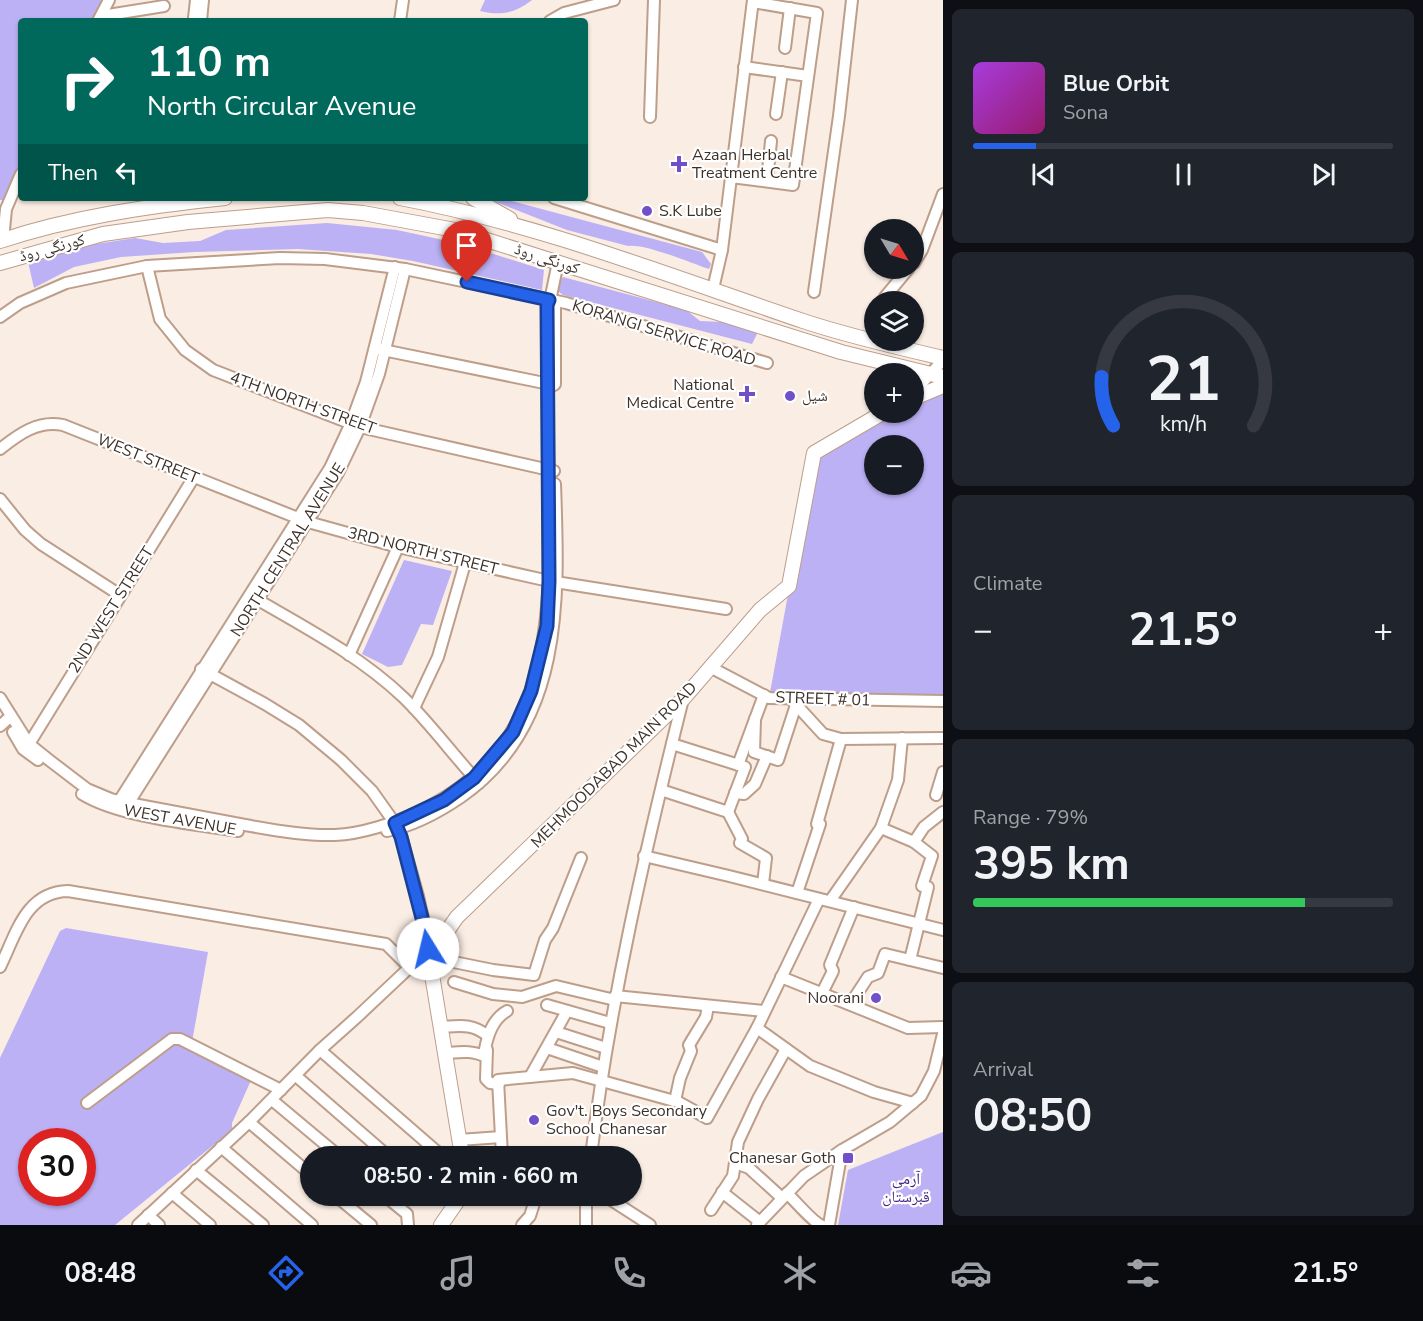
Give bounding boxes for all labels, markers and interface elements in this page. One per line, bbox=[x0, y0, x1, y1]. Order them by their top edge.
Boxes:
text: 110 m bbox=[147, 34, 271, 91]
icon: right bbox=[48, 42, 126, 120]
text: Blue Orbit bbox=[1063, 69, 1169, 99]
text: North Circular Avenue bbox=[147, 88, 416, 125]
text: Sona bbox=[1063, 99, 1108, 126]
place label: Azaan Herbal Treatment Centre bbox=[692, 144, 817, 184]
marker: Azaan Herbal Treatment Centre bbox=[670, 155, 688, 173]
icon: left bbox=[110, 156, 143, 189]
text: Then bbox=[48, 158, 98, 188]
icon: previous bbox=[1027, 158, 1060, 191]
icon: pause bbox=[1167, 158, 1200, 191]
icon: next bbox=[1307, 158, 1340, 191]
place label: S.K Lube bbox=[659, 200, 722, 222]
marker: S.K Lube bbox=[640, 204, 654, 218]
north arrow bbox=[864, 219, 924, 279]
map controls bbox=[864, 219, 924, 495]
pin bbox=[441, 220, 492, 282]
street label: کورنگی روڈ bbox=[17, 229, 88, 267]
icon: arrive bbox=[450, 229, 483, 262]
street label: کورنگی روڈ bbox=[512, 238, 583, 280]
button: layers bbox=[864, 291, 924, 351]
street label: KORANGI SERVICE ROAD bbox=[569, 295, 759, 371]
text: 21 bbox=[1146, 337, 1220, 422]
button: + bbox=[864, 363, 924, 423]
street label: 4TH NORTH STREET bbox=[227, 366, 379, 440]
place label: National Medical Centre bbox=[627, 374, 734, 414]
marker: National Medical Centre bbox=[738, 385, 756, 403]
place label: شیل bbox=[802, 385, 828, 407]
marker: شیل bbox=[783, 389, 797, 403]
text: km/h bbox=[1159, 410, 1207, 440]
street label: WEST STREET bbox=[94, 429, 203, 490]
button: − bbox=[864, 435, 924, 495]
street label: NORTH CENTRAL AVENUE bbox=[225, 459, 351, 641]
street label: 3RD NORTH STREET bbox=[345, 522, 501, 580]
street label: 2ND WEST STREET bbox=[63, 542, 159, 678]
text: Climate bbox=[973, 570, 1042, 597]
text: 21.5° bbox=[1128, 600, 1238, 661]
text: − bbox=[973, 608, 993, 653]
text: + bbox=[1373, 608, 1393, 653]
street label: MEHMOODABAD MAIN ROAD bbox=[526, 677, 702, 853]
street label: STREET # 01 bbox=[775, 686, 871, 712]
street label: WEST AVENUE bbox=[122, 799, 238, 841]
text: Range · 79% bbox=[973, 804, 1088, 831]
text: 395 km bbox=[973, 834, 1130, 895]
position arrow bbox=[396, 917, 460, 981]
place label: Noorani bbox=[807, 987, 864, 1009]
marker: Noorani bbox=[869, 991, 883, 1005]
text: Arrival bbox=[973, 1056, 1033, 1083]
text: 08:50 bbox=[973, 1086, 1092, 1147]
place label: Gov't. Boys Secondary School Chanesar bbox=[546, 1100, 708, 1140]
marker: Gov't. Boys Secondary School Chanesar bbox=[527, 1113, 541, 1127]
speed limit sign: 30 bbox=[18, 1128, 96, 1206]
place label: Chanesar Goth bbox=[729, 1147, 836, 1169]
marker: Chanesar Goth bbox=[841, 1151, 855, 1165]
text: 08:50 · 2 min · 660 m bbox=[364, 1161, 578, 1191]
park label: آرمی قبرستان bbox=[882, 1168, 930, 1208]
icon: directions bbox=[265, 1252, 307, 1294]
icon: music bbox=[437, 1252, 479, 1294]
icon: phone bbox=[608, 1252, 650, 1294]
icon: climate bbox=[779, 1252, 821, 1294]
icon: car bbox=[950, 1252, 992, 1294]
icon: filters bbox=[1122, 1252, 1164, 1294]
text: 08:48 bbox=[65, 1255, 136, 1292]
text: 21.5° bbox=[1293, 1255, 1358, 1292]

